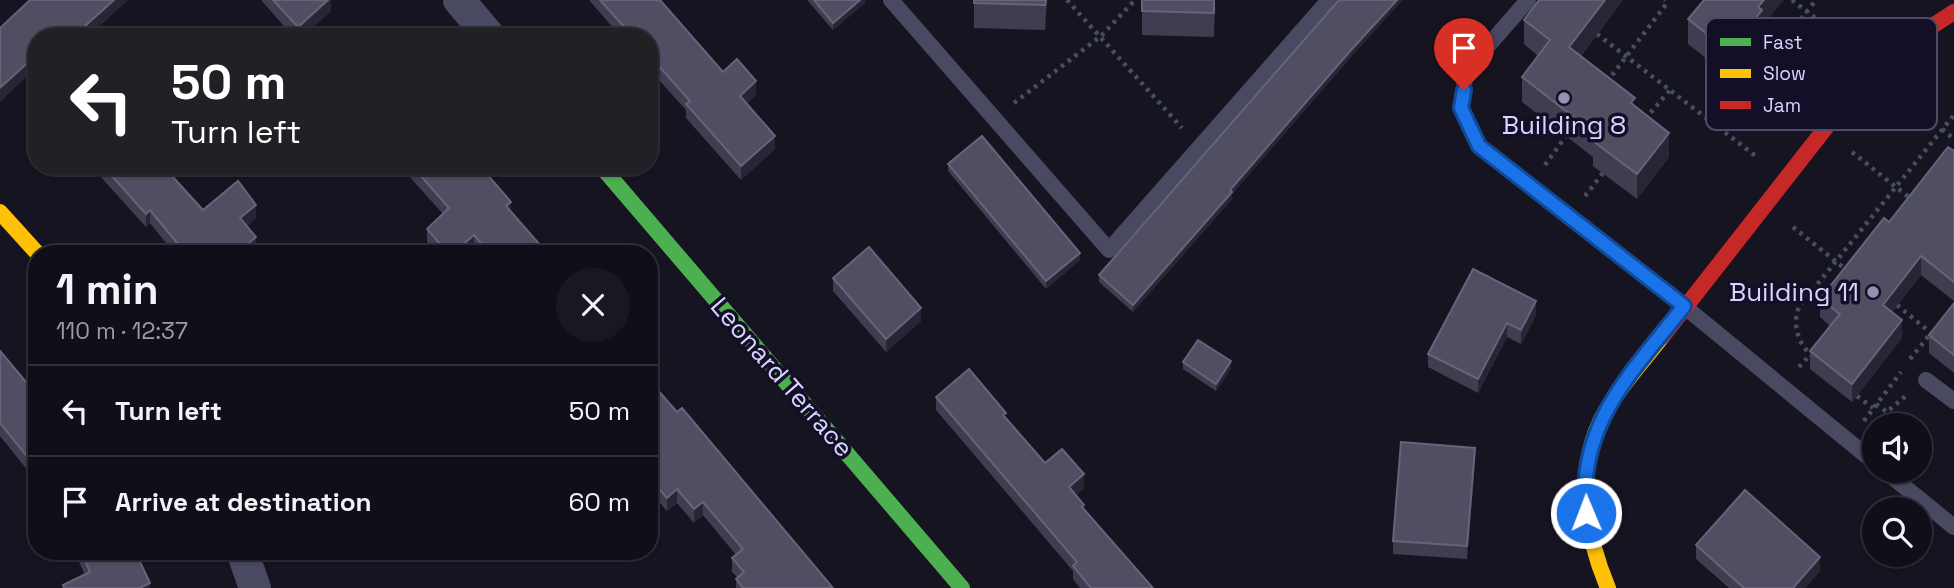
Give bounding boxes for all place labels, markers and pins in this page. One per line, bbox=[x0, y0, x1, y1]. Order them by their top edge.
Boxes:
pin bbox=[1434, 18, 1494, 90]
marker: Building 8 bbox=[1556, 90, 1572, 106]
place label: Building 8 bbox=[1502, 108, 1626, 142]
place label: Building 11 bbox=[1729, 275, 1859, 309]
marker: Building 11 bbox=[1865, 284, 1881, 300]

